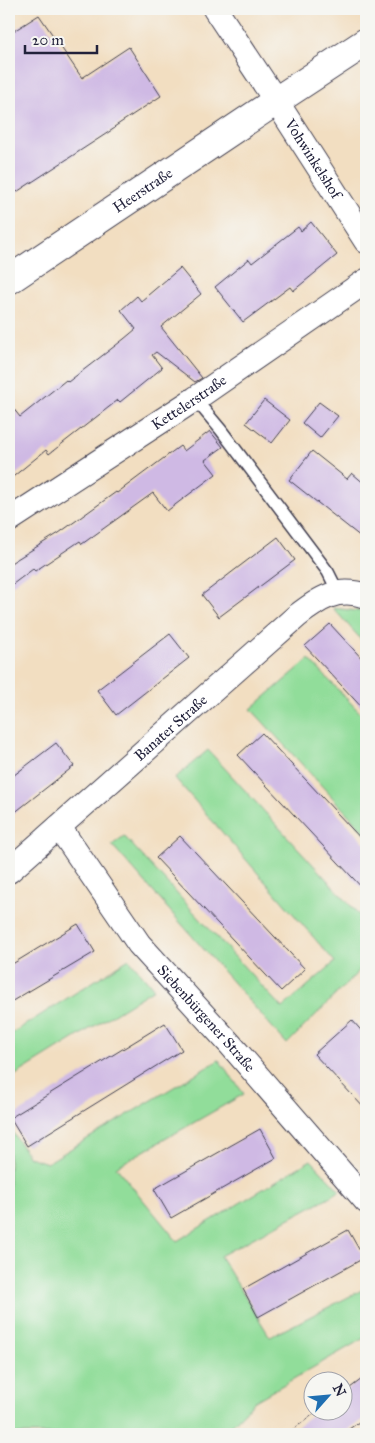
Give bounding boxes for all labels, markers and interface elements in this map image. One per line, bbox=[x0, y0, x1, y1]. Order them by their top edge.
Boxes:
scale bar bbox=[25, 22, 98, 54]
text: 20 m bbox=[32, 31, 64, 49]
street label: Vohwinkelshof bbox=[280, 115, 347, 204]
street label: Heerstraße bbox=[110, 164, 176, 217]
street label: Kettelerstraße bbox=[148, 371, 230, 434]
street label: Banater Straße bbox=[131, 691, 211, 765]
street label: Siebenbürgener Straße bbox=[153, 961, 259, 1076]
north arrow bbox=[302, 1370, 352, 1420]
text: N bbox=[329, 1381, 349, 1400]

